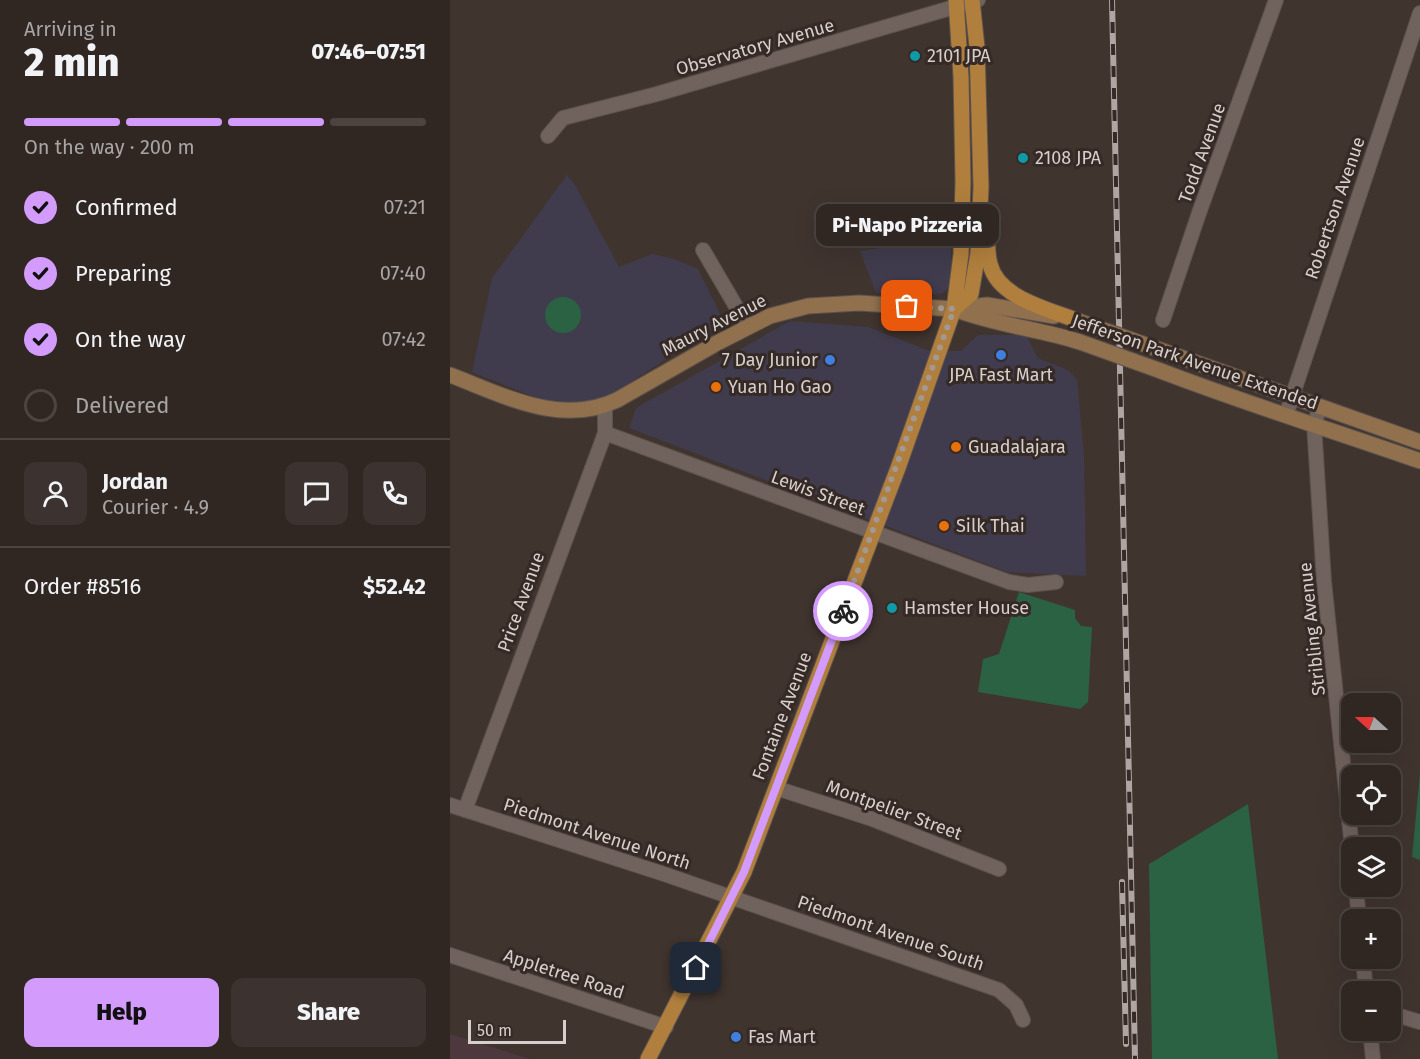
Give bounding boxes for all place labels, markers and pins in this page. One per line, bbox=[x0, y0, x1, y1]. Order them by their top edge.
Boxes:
place label: 2101 JPA bbox=[927, 45, 991, 67]
marker: 2101 JPA bbox=[908, 49, 922, 63]
place label: 2108 JPA bbox=[1035, 147, 1102, 169]
marker: 2108 JPA bbox=[1016, 151, 1030, 165]
callout: Pi-Napo Pizzeria bbox=[816, 204, 998, 246]
pin bbox=[881, 280, 932, 331]
marker: JPA Fast Mart bbox=[994, 348, 1008, 362]
place label: 7 Day Junior bbox=[722, 349, 818, 371]
marker: 7 Day Junior bbox=[823, 353, 837, 367]
place label: JPA Fast Mart bbox=[949, 364, 1054, 386]
place label: Yuan Ho Gao bbox=[728, 376, 832, 398]
marker: Yuan Ho Gao bbox=[709, 380, 723, 394]
place label: Guadalajara bbox=[968, 436, 1066, 458]
marker: Guadalajara bbox=[949, 440, 963, 454]
place label: Silk Thai bbox=[956, 515, 1025, 537]
marker: Silk Thai bbox=[937, 519, 951, 533]
place label: Hamster House bbox=[904, 597, 1029, 619]
marker: Hamster House bbox=[885, 601, 899, 615]
pin bbox=[670, 942, 721, 993]
place label: Fas Mart bbox=[748, 1026, 816, 1048]
marker: Fas Mart bbox=[729, 1030, 743, 1044]

